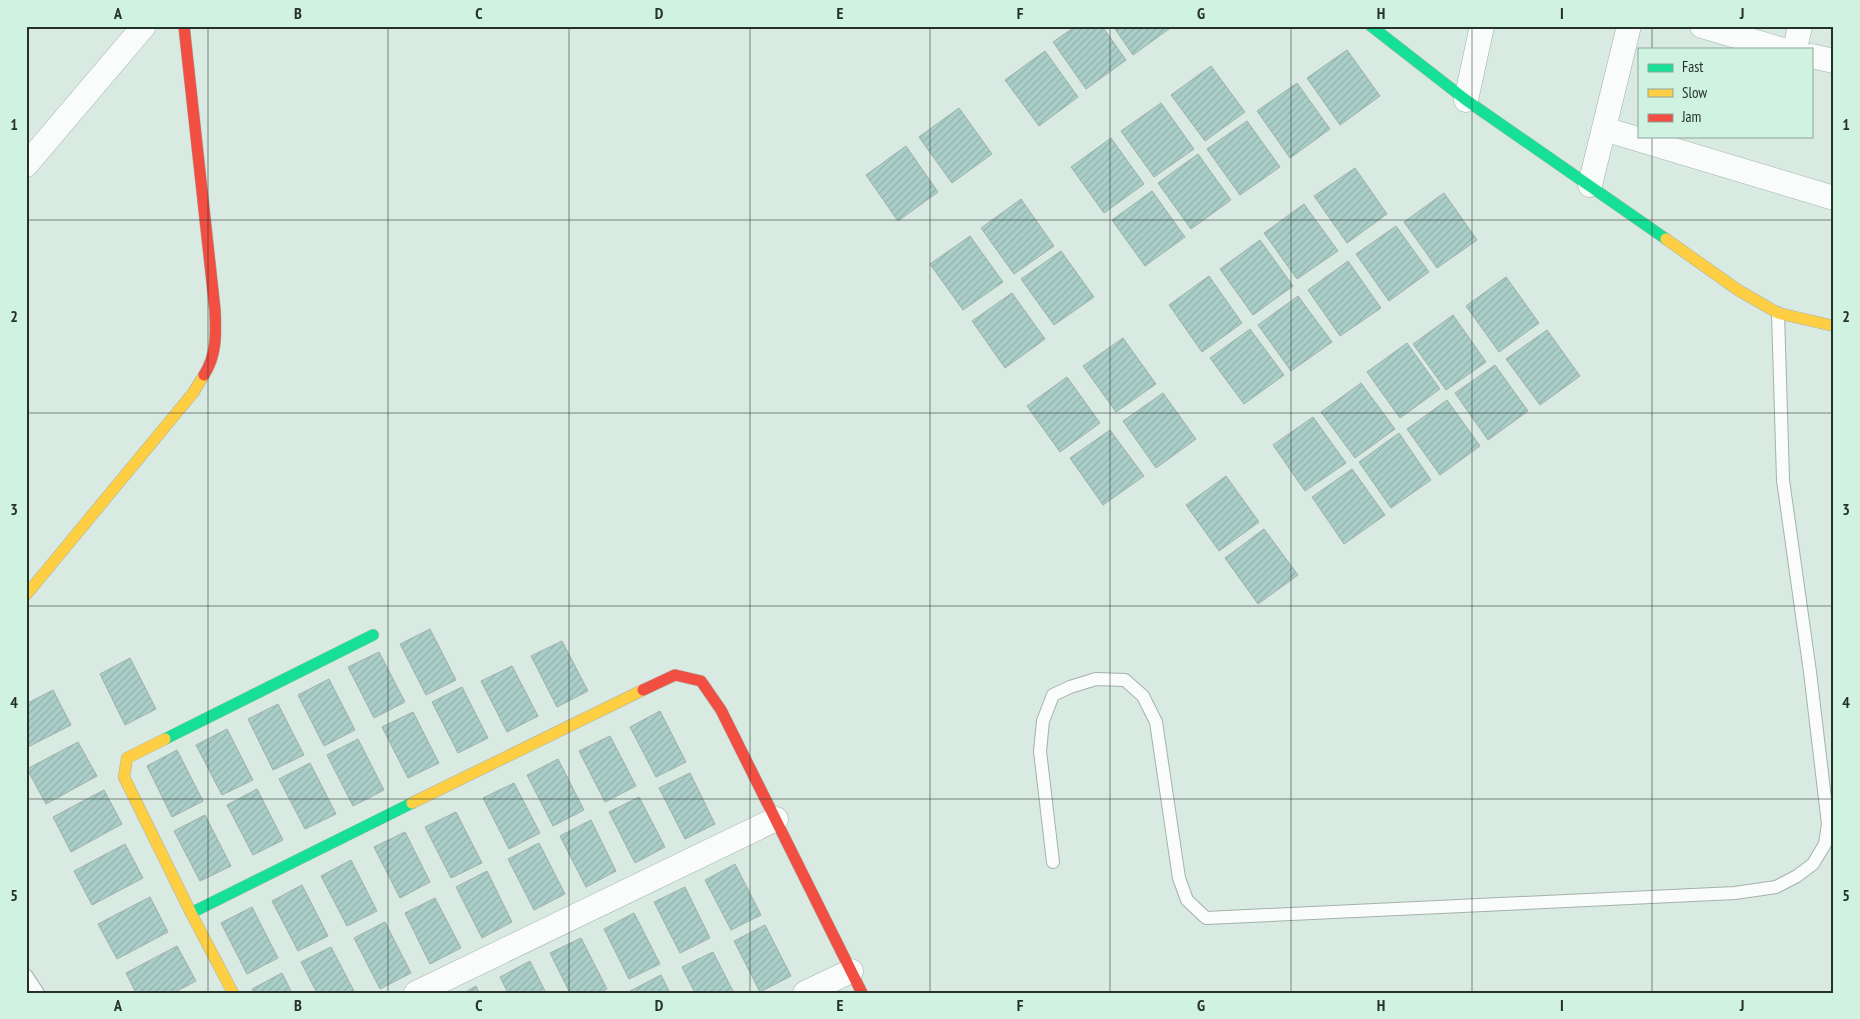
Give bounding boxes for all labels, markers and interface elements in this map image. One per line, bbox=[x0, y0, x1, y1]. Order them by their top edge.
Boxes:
text: A bbox=[113, 3, 123, 23]
text: B bbox=[294, 3, 302, 23]
text: C bbox=[475, 3, 483, 23]
text: D bbox=[655, 3, 664, 23]
text: E bbox=[837, 3, 844, 23]
text: F bbox=[1017, 3, 1024, 23]
text: G bbox=[1197, 3, 1205, 23]
text: H bbox=[1377, 3, 1385, 23]
text: I bbox=[1560, 3, 1564, 23]
text: J bbox=[1739, 3, 1744, 23]
legend bbox=[1638, 48, 1812, 138]
text: Fast bbox=[1682, 57, 1703, 76]
text: Slow bbox=[1682, 83, 1707, 102]
text: Jam bbox=[1681, 107, 1701, 126]
text: 1 bbox=[10, 114, 18, 134]
text: 1 bbox=[1842, 114, 1850, 134]
text: 2 bbox=[10, 306, 18, 326]
text: 2 bbox=[1842, 306, 1850, 326]
text: 3 bbox=[10, 499, 18, 519]
text: 3 bbox=[1842, 499, 1850, 519]
text: 4 bbox=[10, 692, 18, 712]
text: 4 bbox=[1842, 692, 1850, 712]
text: 5 bbox=[10, 885, 18, 905]
text: 5 bbox=[1842, 885, 1850, 905]
text: A bbox=[113, 995, 123, 1015]
text: B bbox=[294, 995, 302, 1015]
text: C bbox=[475, 995, 483, 1015]
text: D bbox=[655, 995, 664, 1015]
text: E bbox=[837, 995, 844, 1015]
text: F bbox=[1017, 995, 1024, 1015]
text: G bbox=[1197, 995, 1205, 1015]
text: H bbox=[1377, 995, 1385, 1015]
text: I bbox=[1560, 995, 1564, 1015]
text: J bbox=[1739, 995, 1744, 1015]

